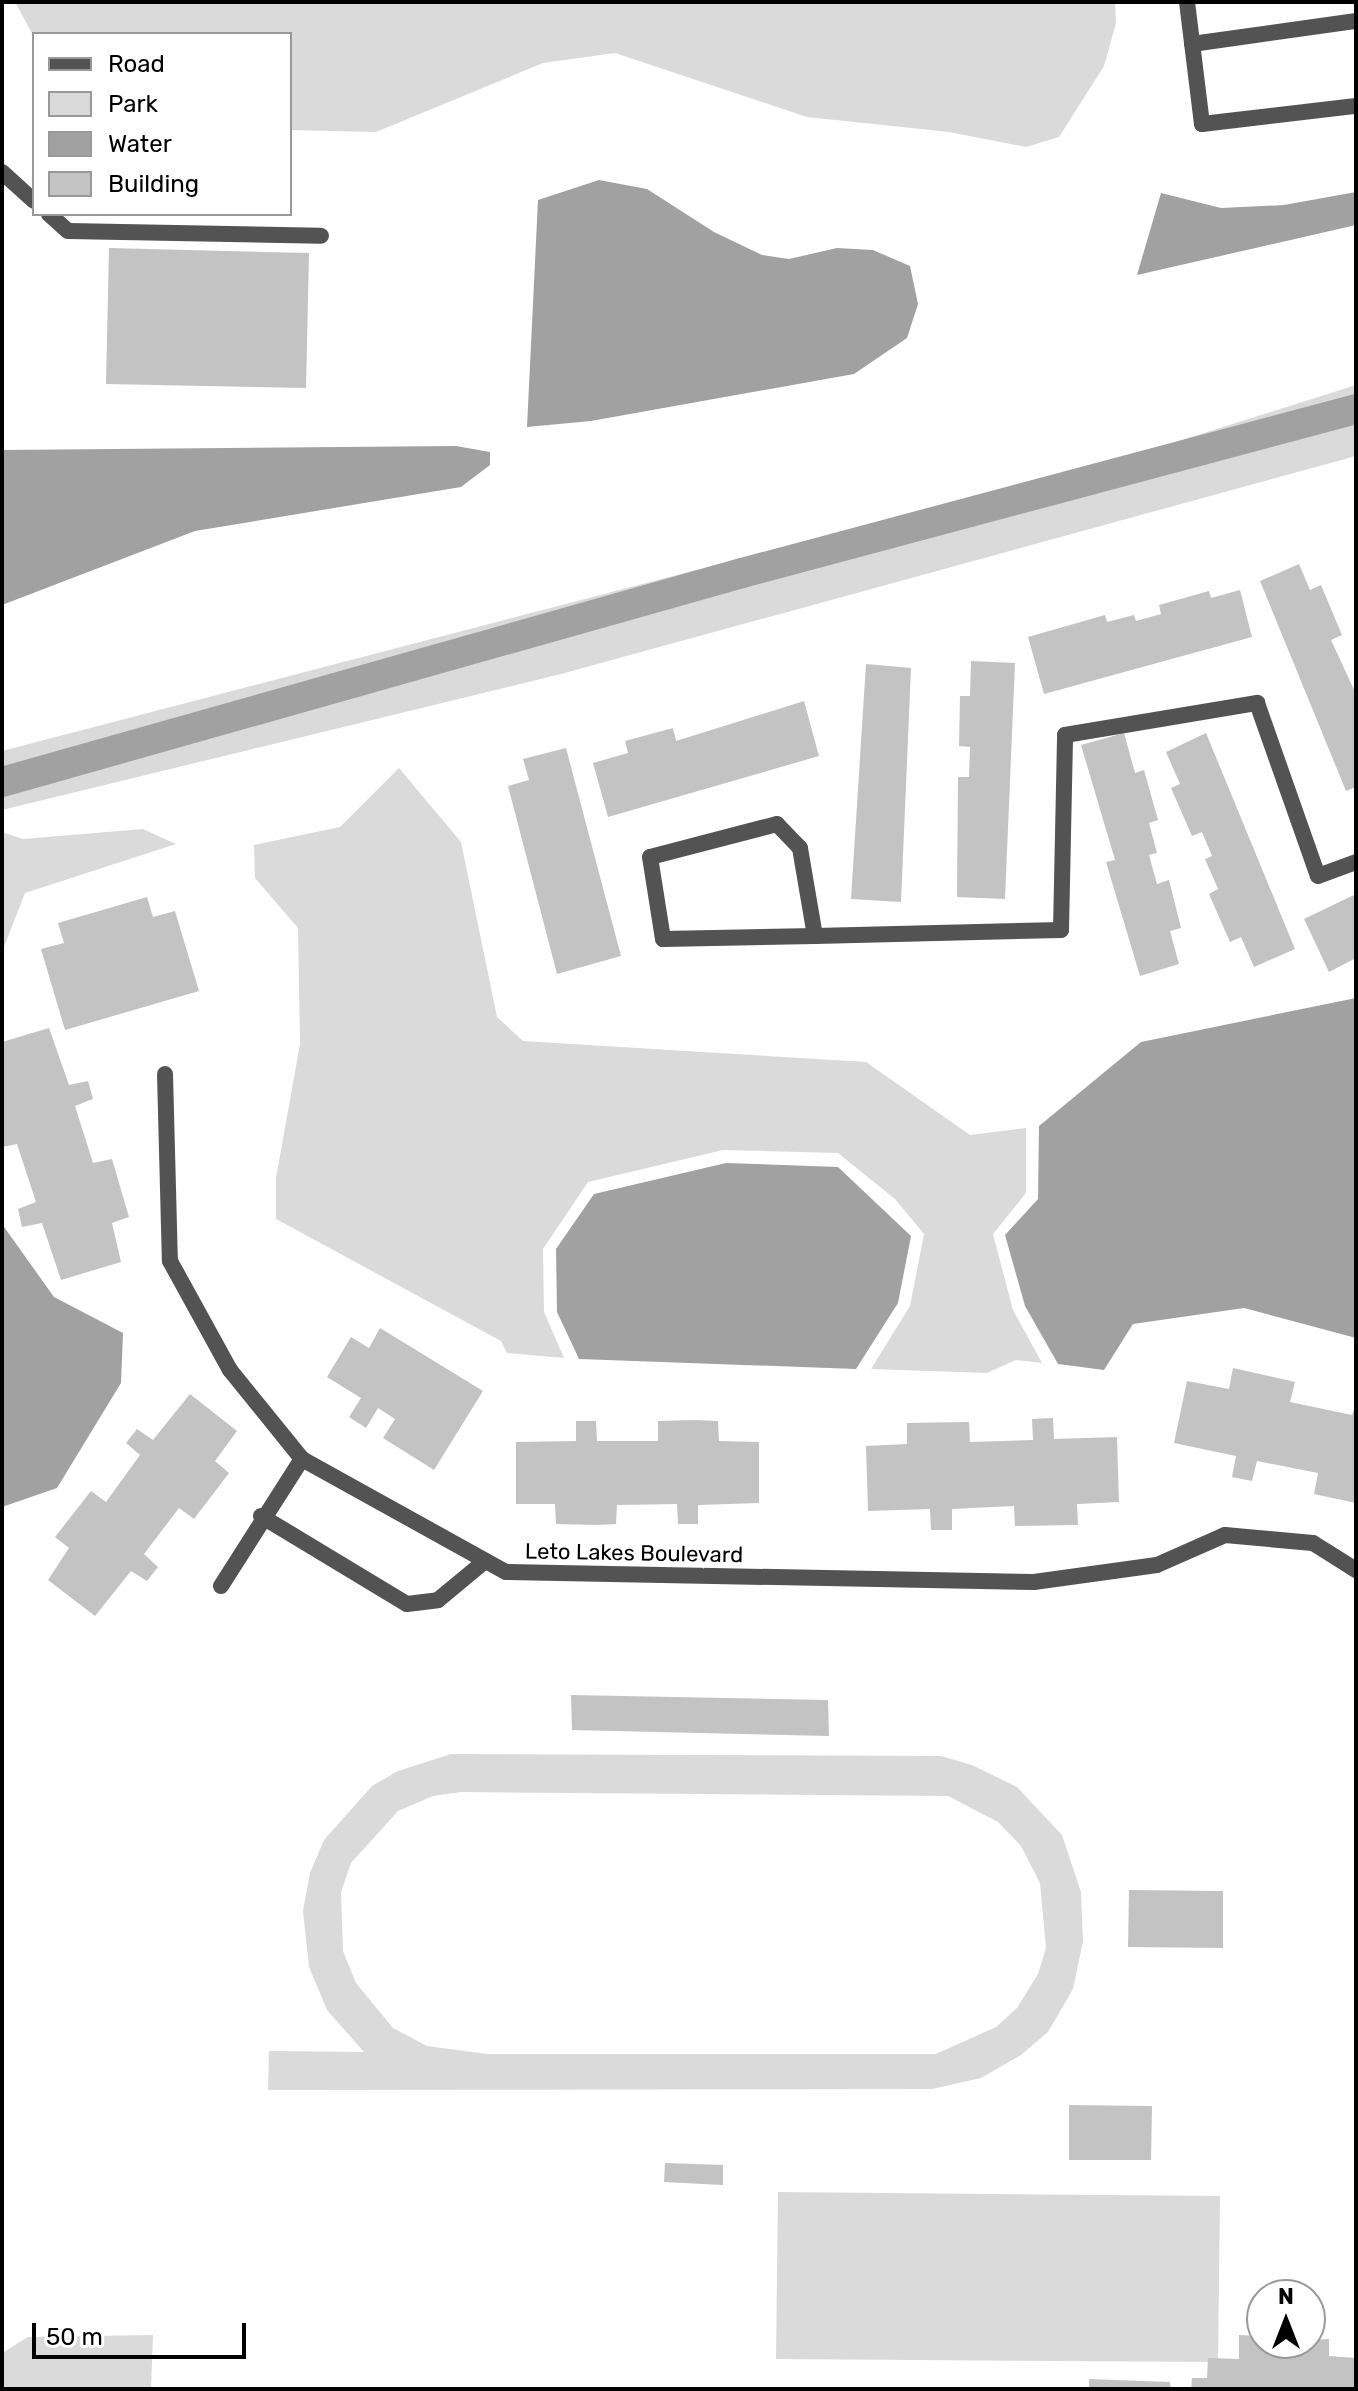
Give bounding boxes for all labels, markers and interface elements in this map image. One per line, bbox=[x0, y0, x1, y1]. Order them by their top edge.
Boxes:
legend bbox=[32, 32, 292, 216]
text: Road bbox=[108, 50, 165, 78]
text: Park bbox=[108, 90, 158, 118]
text: Water bbox=[108, 130, 172, 158]
text: Building bbox=[108, 170, 199, 198]
street label: Leto Lakes Boulevard bbox=[525, 1538, 743, 1568]
north arrow bbox=[1246, 2279, 1326, 2359]
text: N bbox=[1278, 2283, 1294, 2310]
scale bar bbox=[36, 2307, 250, 2357]
text: 50 m bbox=[46, 2323, 103, 2351]

